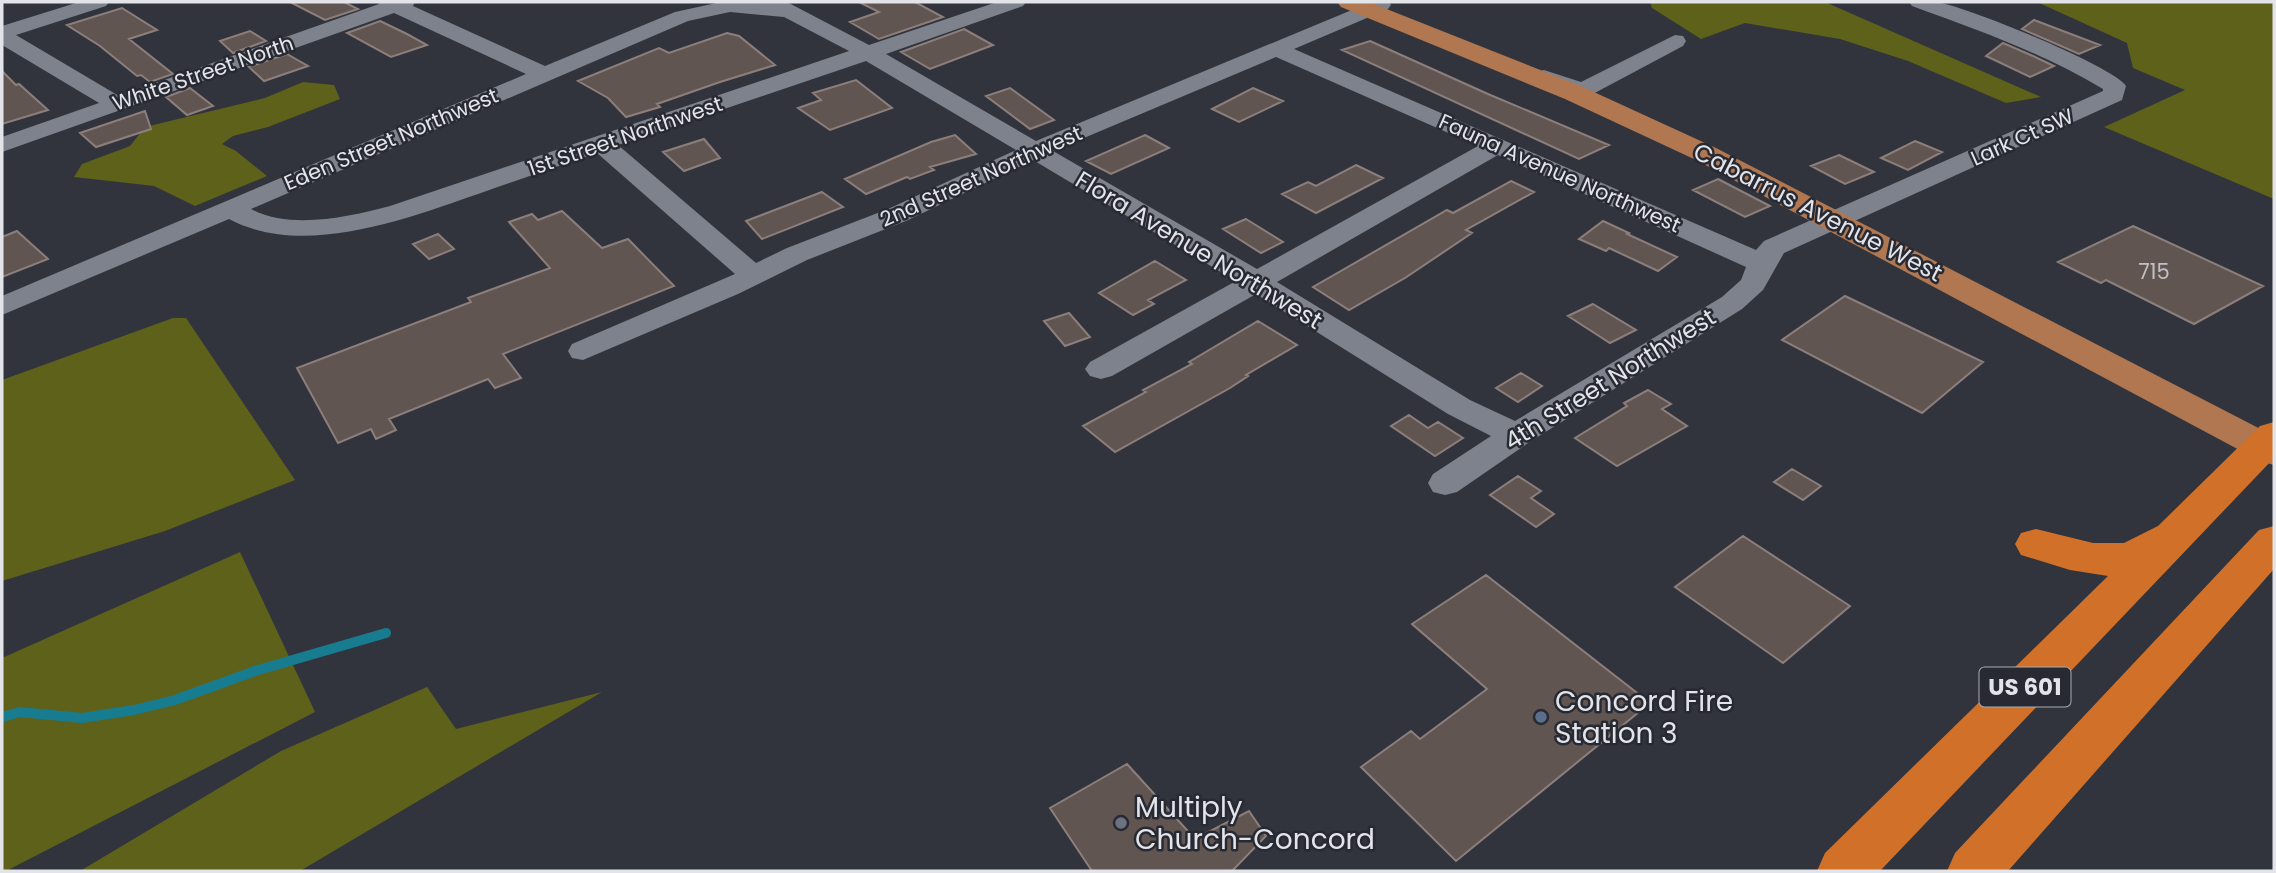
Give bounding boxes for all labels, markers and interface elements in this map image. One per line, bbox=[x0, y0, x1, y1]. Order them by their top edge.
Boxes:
street label: White Street North bbox=[109, 28, 297, 118]
street label: Eden Street Northwest bbox=[279, 81, 503, 197]
street label: 1st Street Northwest bbox=[524, 89, 726, 183]
street label: Lark Ct SW bbox=[1966, 101, 2079, 173]
street label: Fauna Avenue Northwest bbox=[1434, 106, 1686, 240]
street label: 2nd Street Northwest bbox=[875, 118, 1087, 234]
street label: Cabarrus Avenue West bbox=[1688, 135, 1948, 289]
street label: Flora Avenue Northwest bbox=[1069, 163, 1329, 337]
house number: 715 bbox=[2138, 257, 2170, 286]
street label: 4th Street Northwest bbox=[1498, 301, 1722, 457]
road number: US 601 bbox=[1980, 667, 2070, 706]
place label: Concord Fire Station 3 bbox=[1555, 682, 1733, 753]
marker: Concord Fire Station 3 bbox=[1533, 709, 1549, 725]
place label: Multiply Church-Concord bbox=[1135, 788, 1375, 859]
marker: Multiply Church-Concord bbox=[1113, 815, 1129, 831]

